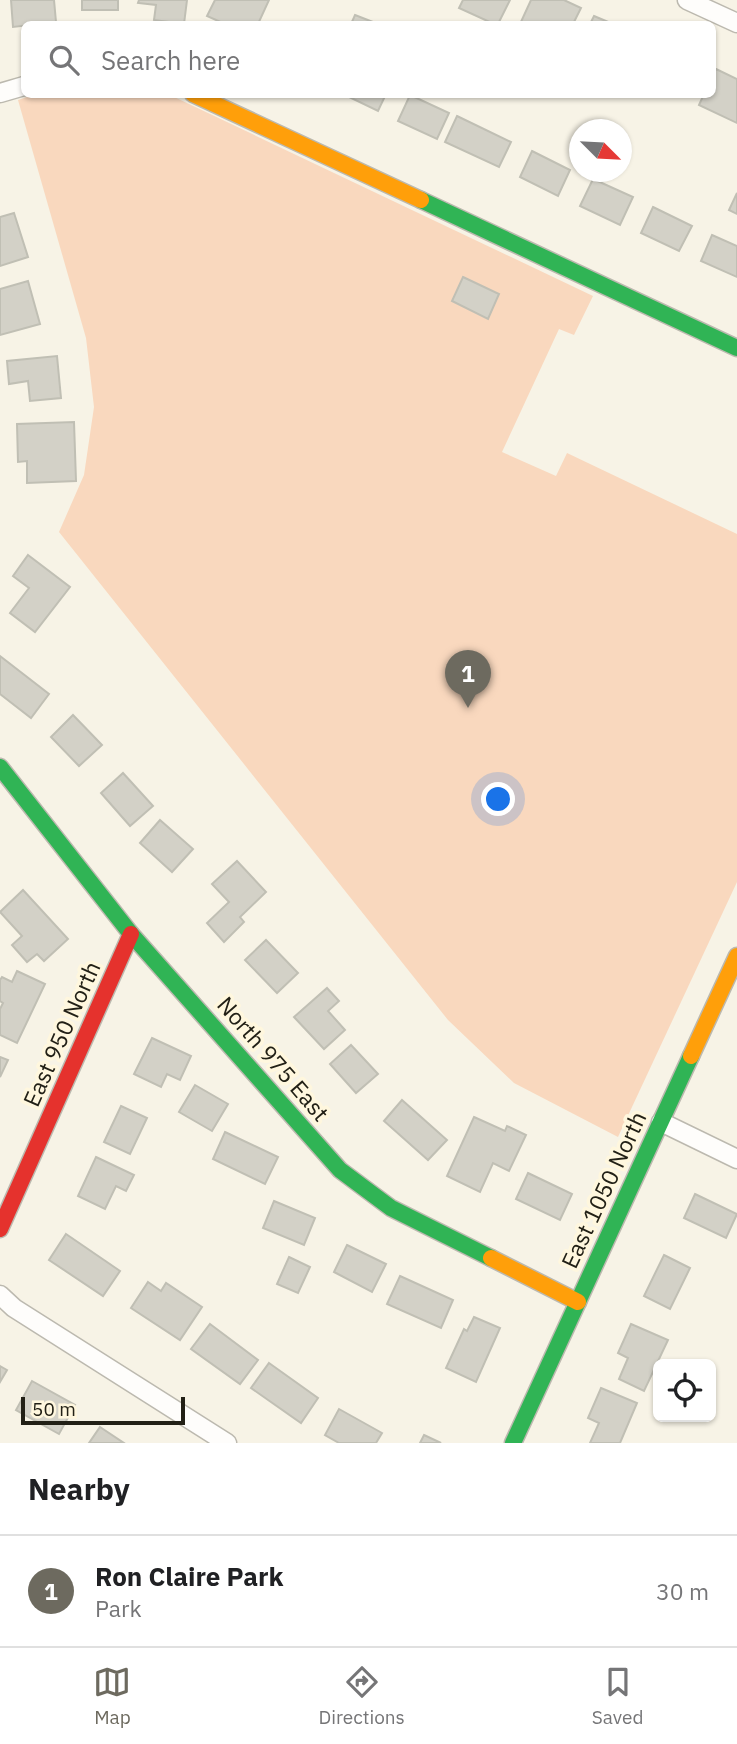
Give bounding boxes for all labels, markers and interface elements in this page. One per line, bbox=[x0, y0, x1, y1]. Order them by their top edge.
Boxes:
search box bbox=[21, 21, 716, 98]
icon: search bbox=[45, 41, 83, 79]
text: Search here bbox=[101, 43, 240, 77]
north arrow bbox=[569, 119, 632, 182]
pin: 1 bbox=[445, 650, 491, 708]
your location bbox=[481, 782, 515, 816]
street label: East 950 North bbox=[16, 956, 106, 1111]
street label: North 975 East bbox=[211, 990, 336, 1127]
street label: East 1050 North bbox=[554, 1106, 653, 1273]
map controls bbox=[653, 1359, 716, 1422]
button: locate bbox=[653, 1359, 716, 1422]
scale bar bbox=[21, 1394, 186, 1426]
text: 50 m bbox=[32, 1397, 76, 1421]
text: Nearby bbox=[28, 1469, 130, 1508]
text: Ron Claire Park bbox=[95, 1559, 284, 1593]
text: 1 bbox=[44, 1576, 58, 1606]
text: 30 m bbox=[656, 1576, 709, 1606]
text: Park bbox=[95, 1593, 142, 1623]
tab: Map bbox=[93, 1663, 131, 1729]
tab: Directions bbox=[318, 1663, 405, 1729]
tab: Saved bbox=[592, 1663, 644, 1729]

